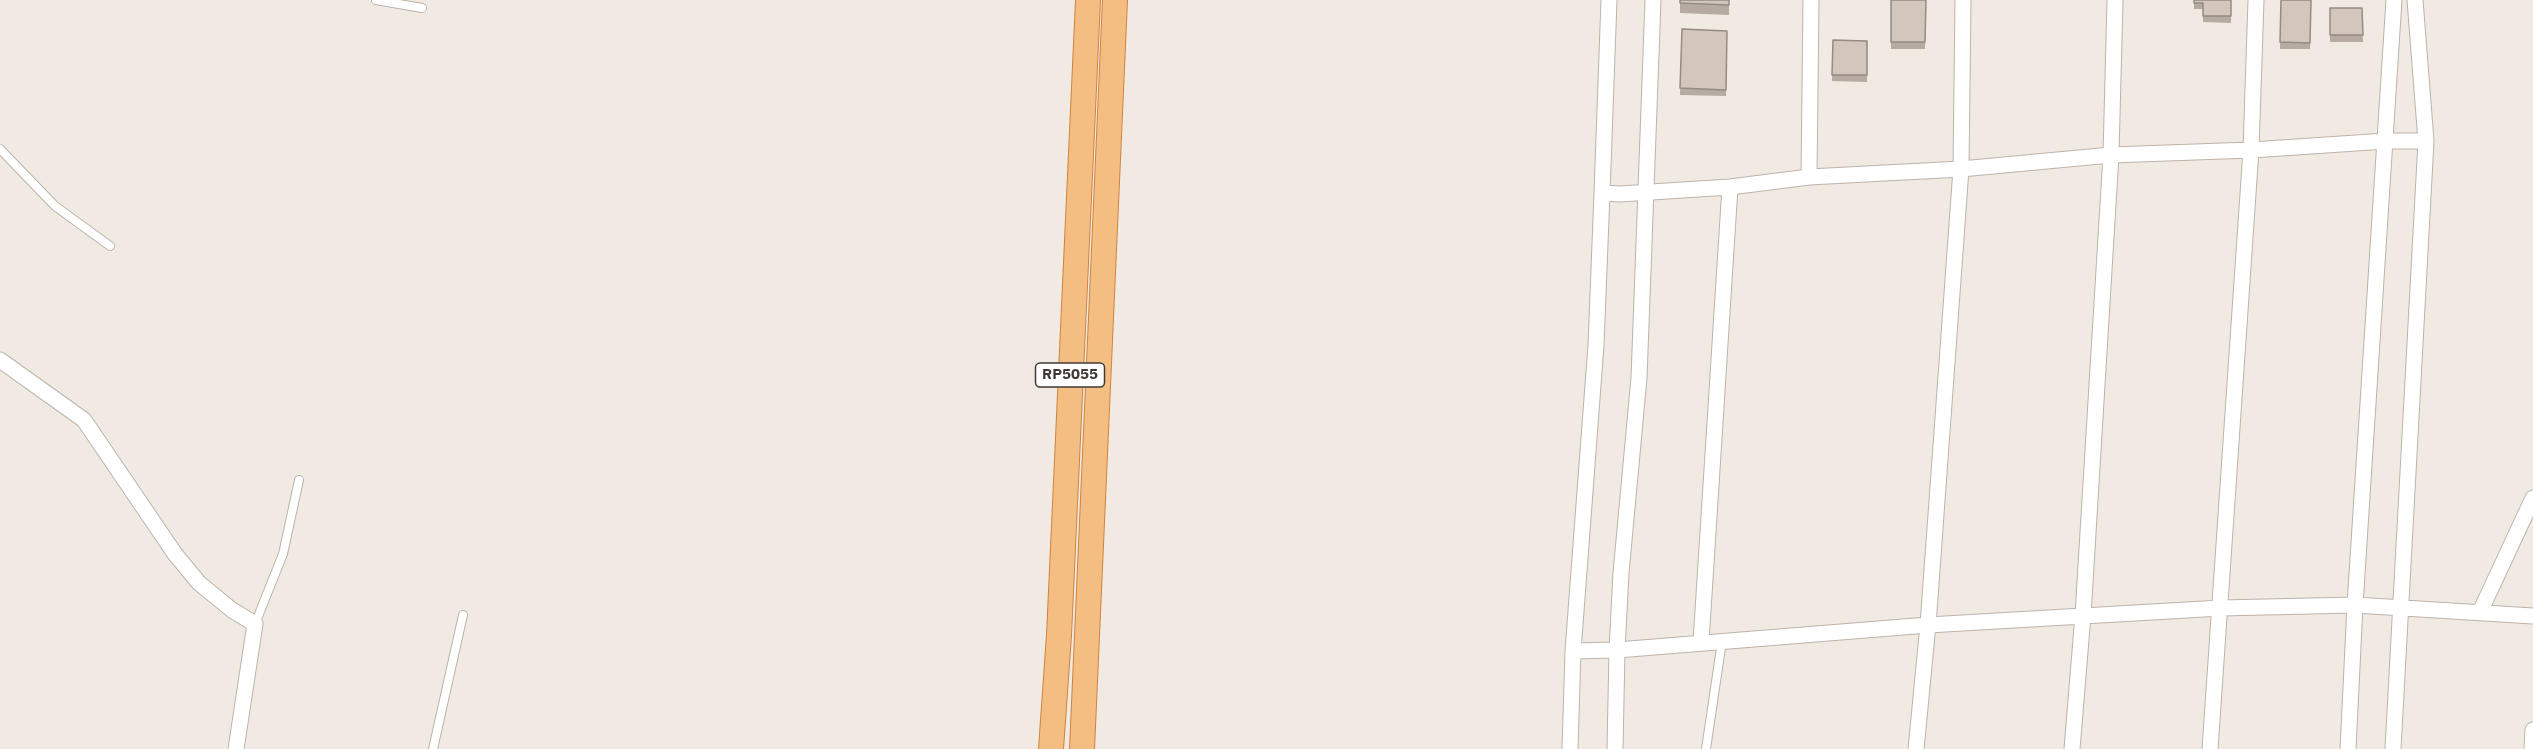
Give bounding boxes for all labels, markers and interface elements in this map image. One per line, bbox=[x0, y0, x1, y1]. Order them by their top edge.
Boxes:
road number: RP5055 bbox=[1036, 363, 1104, 387]

